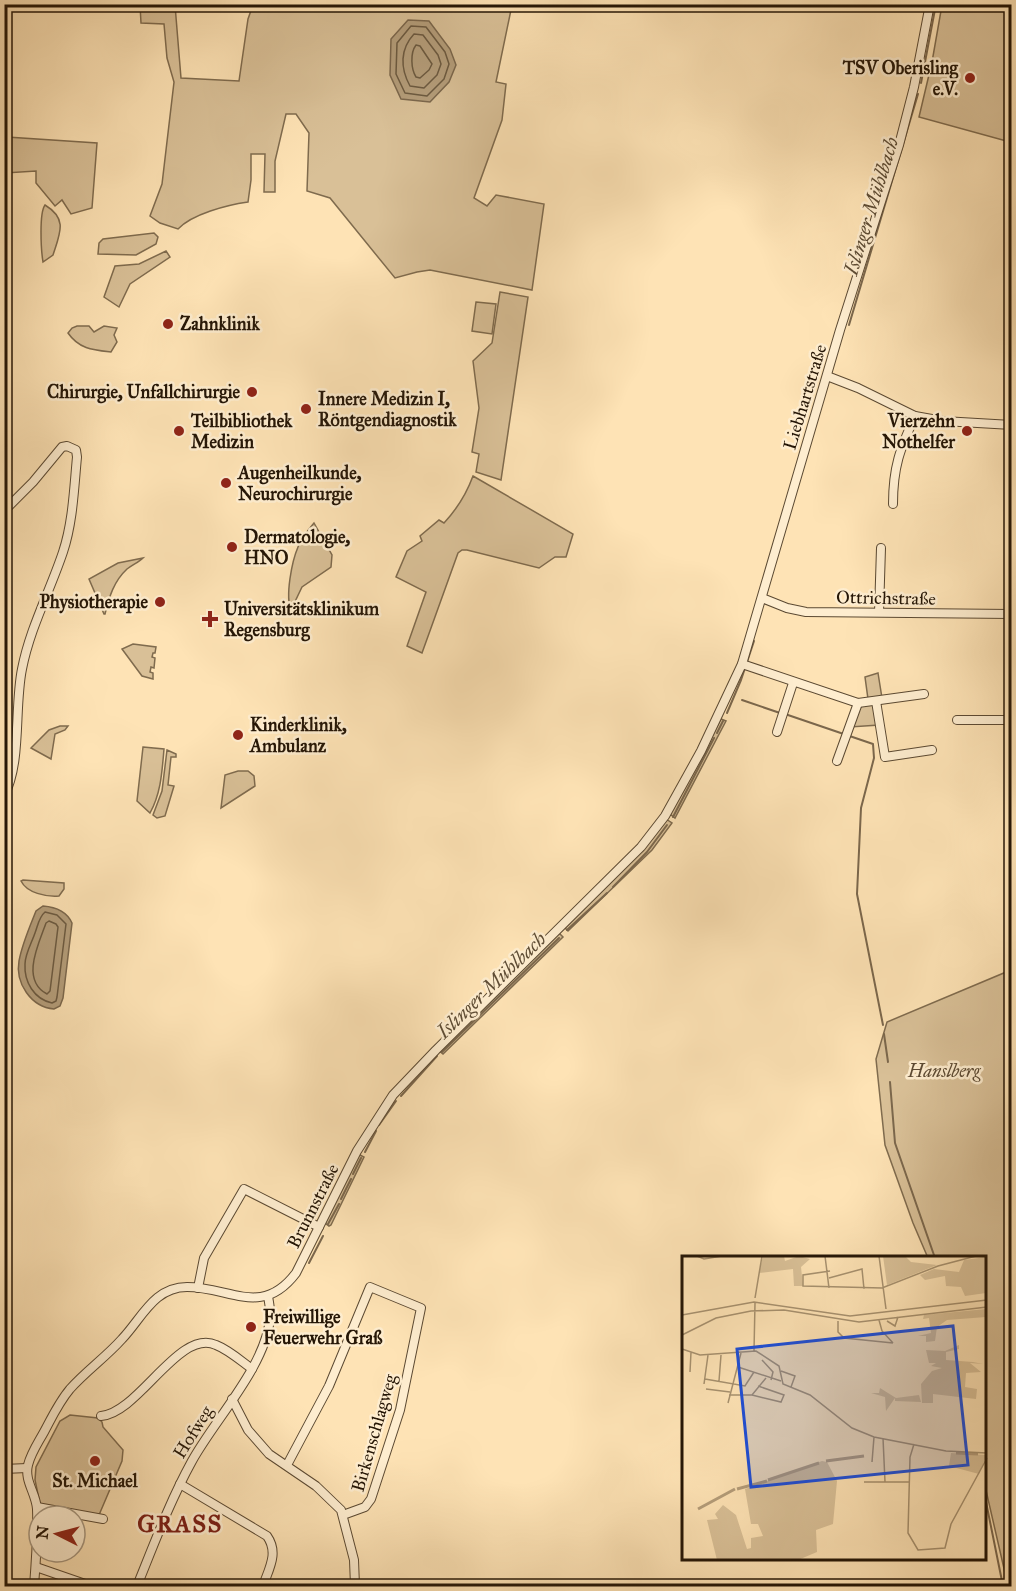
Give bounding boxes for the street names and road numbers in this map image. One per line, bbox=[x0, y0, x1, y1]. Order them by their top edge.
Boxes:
street label: Liebhartstraße bbox=[779, 342, 831, 452]
street label: Ottrichstraße bbox=[836, 586, 936, 610]
street label: Brunnstraße bbox=[282, 1160, 344, 1252]
street label: Birkenschlagweg bbox=[347, 1371, 402, 1495]
street label: Hofweg bbox=[168, 1401, 219, 1463]

